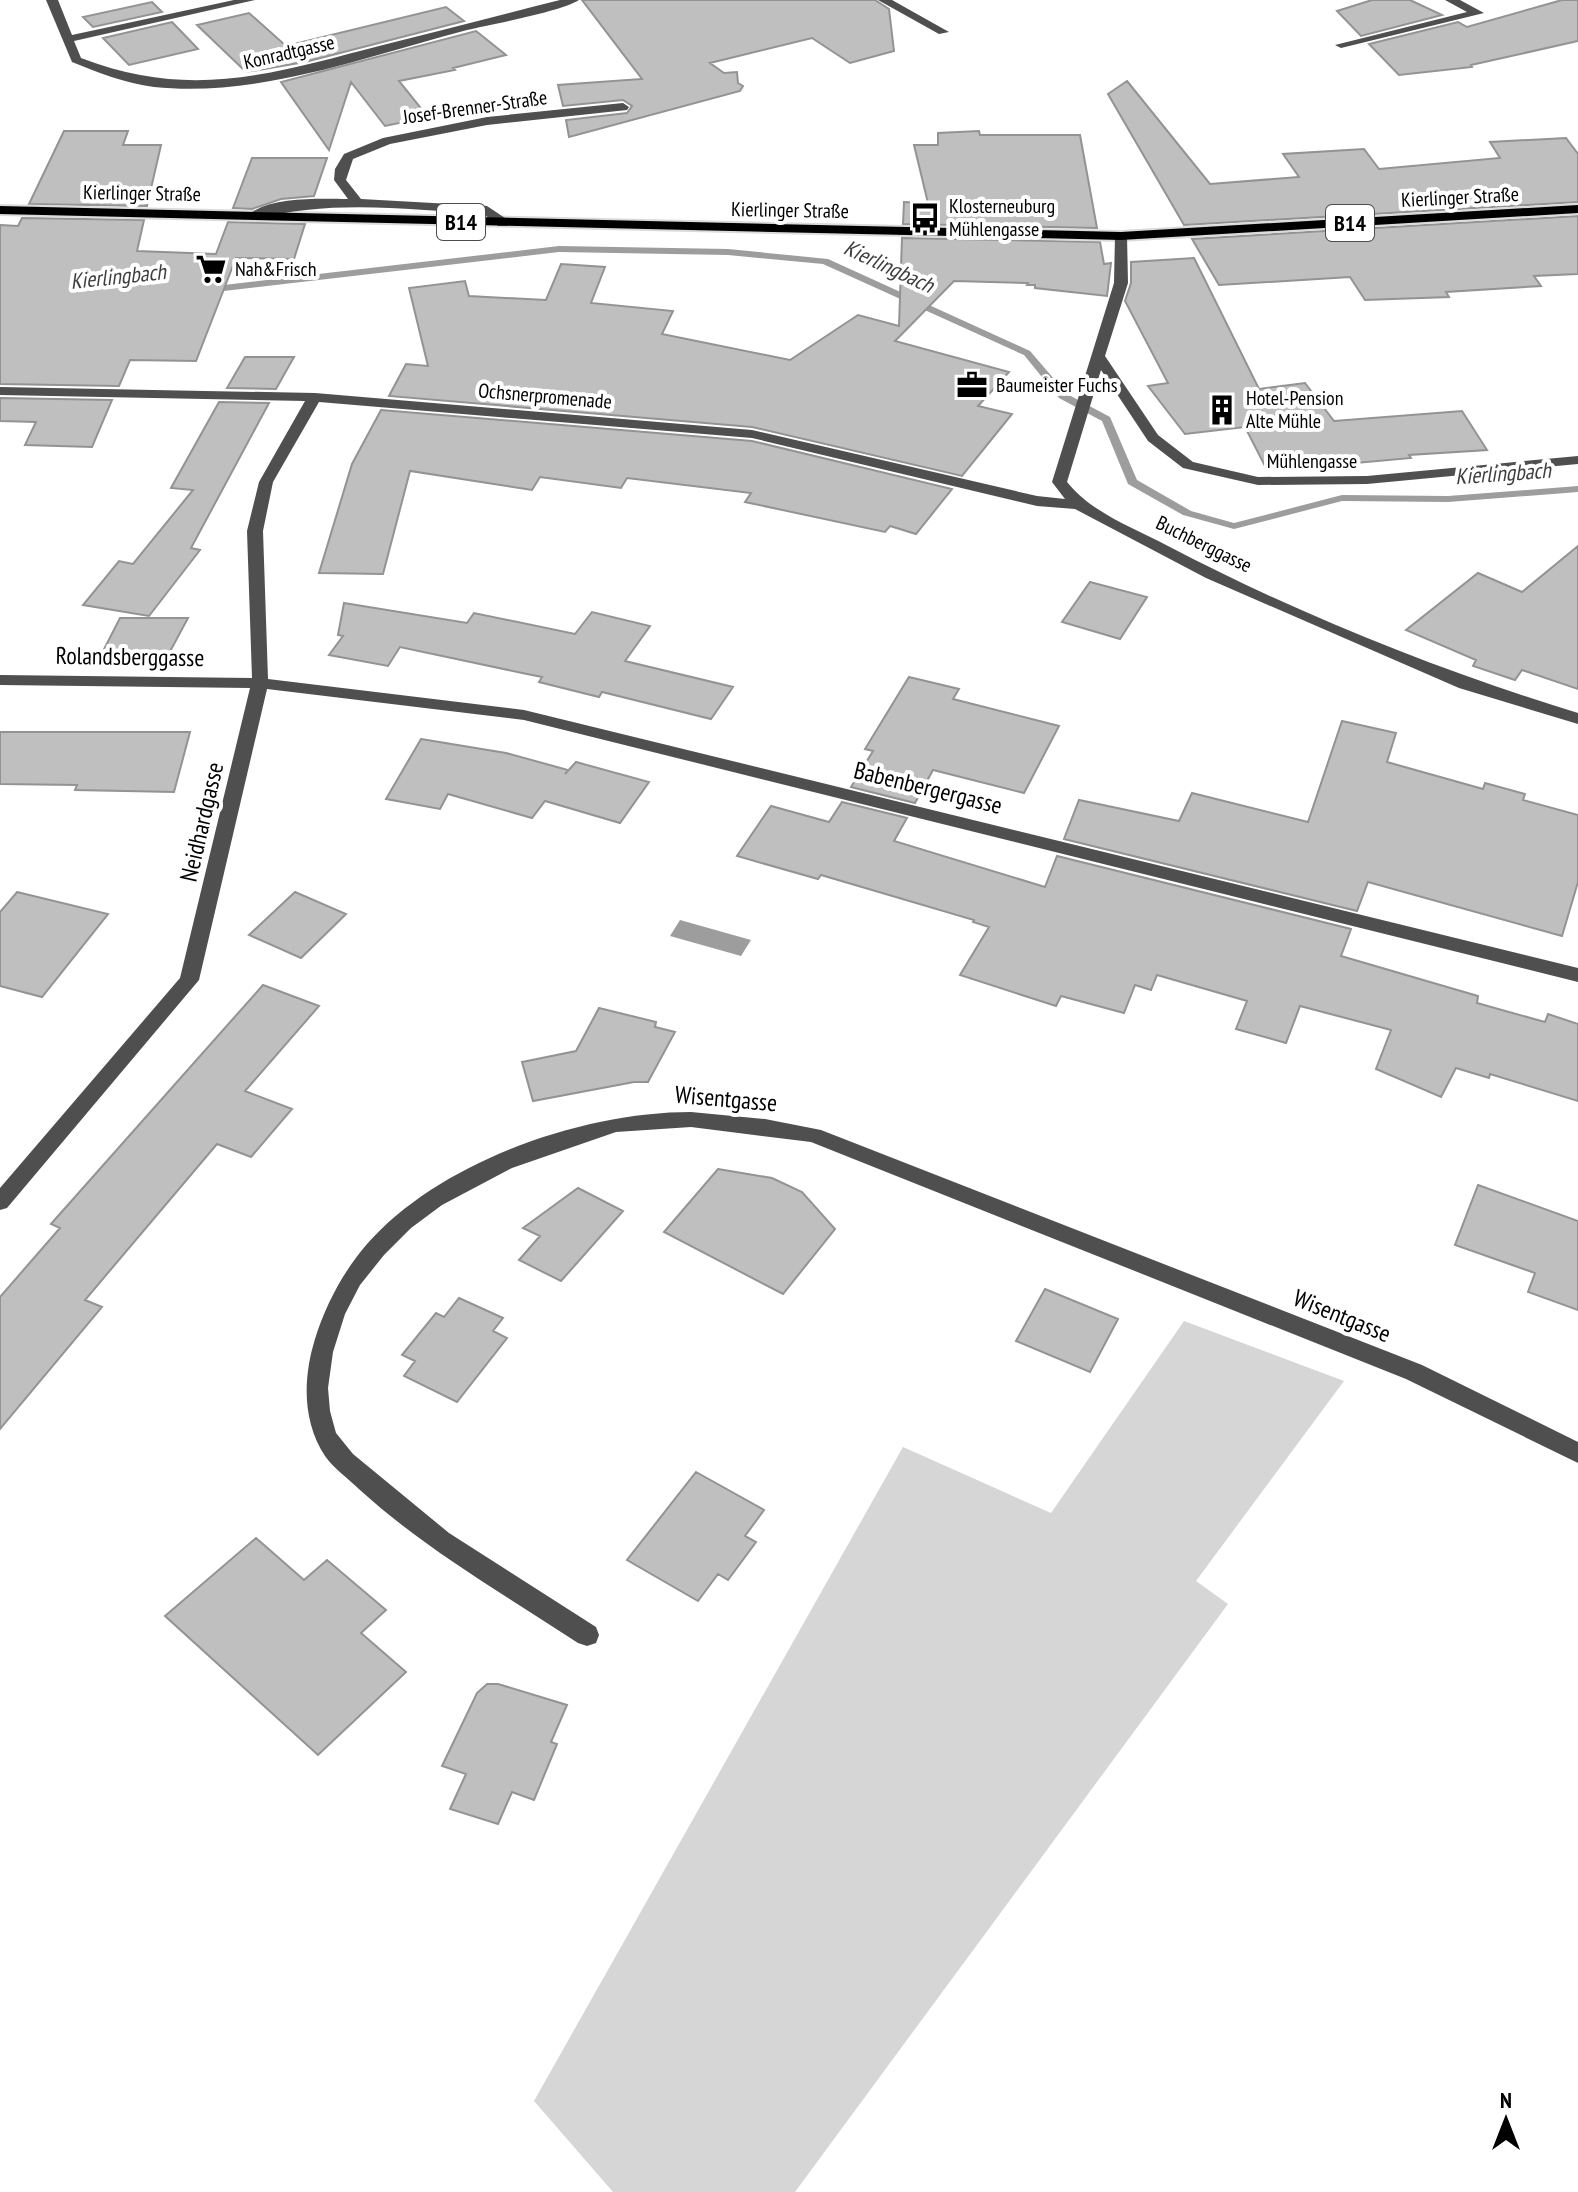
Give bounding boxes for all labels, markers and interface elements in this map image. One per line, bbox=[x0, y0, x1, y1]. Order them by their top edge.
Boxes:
street label: Konradtgasse bbox=[241, 29, 337, 75]
street label: Josef-Brenner-Straße bbox=[400, 84, 549, 130]
street label: Kierlinger Straße bbox=[83, 179, 201, 207]
street label: Kierlinger Straße bbox=[1400, 181, 1520, 213]
place label: Klosterneuburg Mühlengasse bbox=[949, 193, 1055, 242]
street label: Kierlinger Straße bbox=[731, 196, 849, 224]
bus stop icon: Klosterneuburg Mühlengasse bbox=[908, 201, 942, 235]
road number: B14 bbox=[437, 204, 485, 240]
road number: B14 bbox=[1326, 205, 1374, 241]
water label: Kierlingbach bbox=[840, 233, 939, 299]
supermarket icon: Nah&Frisch bbox=[194, 252, 228, 286]
place label: Nah&Frisch bbox=[235, 256, 316, 282]
water label: Kierlingbach bbox=[69, 257, 168, 295]
office icon: Baumeister Fuchs bbox=[955, 368, 989, 402]
place label: Baumeister Fuchs bbox=[996, 372, 1118, 398]
street label: Ochsnerpromenade bbox=[477, 377, 613, 415]
place label: Hotel-Pension Alte Mühle bbox=[1246, 385, 1343, 434]
building icon: Hotel-Pension Alte Mühle bbox=[1205, 393, 1239, 427]
street label: Mühlengasse bbox=[1267, 448, 1357, 474]
water label: Kierlingbach bbox=[1454, 456, 1553, 490]
street label: Buchberggasse bbox=[1152, 510, 1256, 578]
street label: Rolandsberggasse bbox=[55, 640, 205, 673]
street label: Babenbergergasse bbox=[851, 754, 1005, 821]
street label: Neidhardgasse bbox=[173, 759, 230, 885]
street label: Wisentgasse bbox=[674, 1079, 778, 1118]
street label: Wisentgasse bbox=[1289, 1282, 1395, 1349]
north arrow bbox=[1466, 2080, 1546, 2160]
text: N bbox=[1500, 2086, 1512, 2114]

